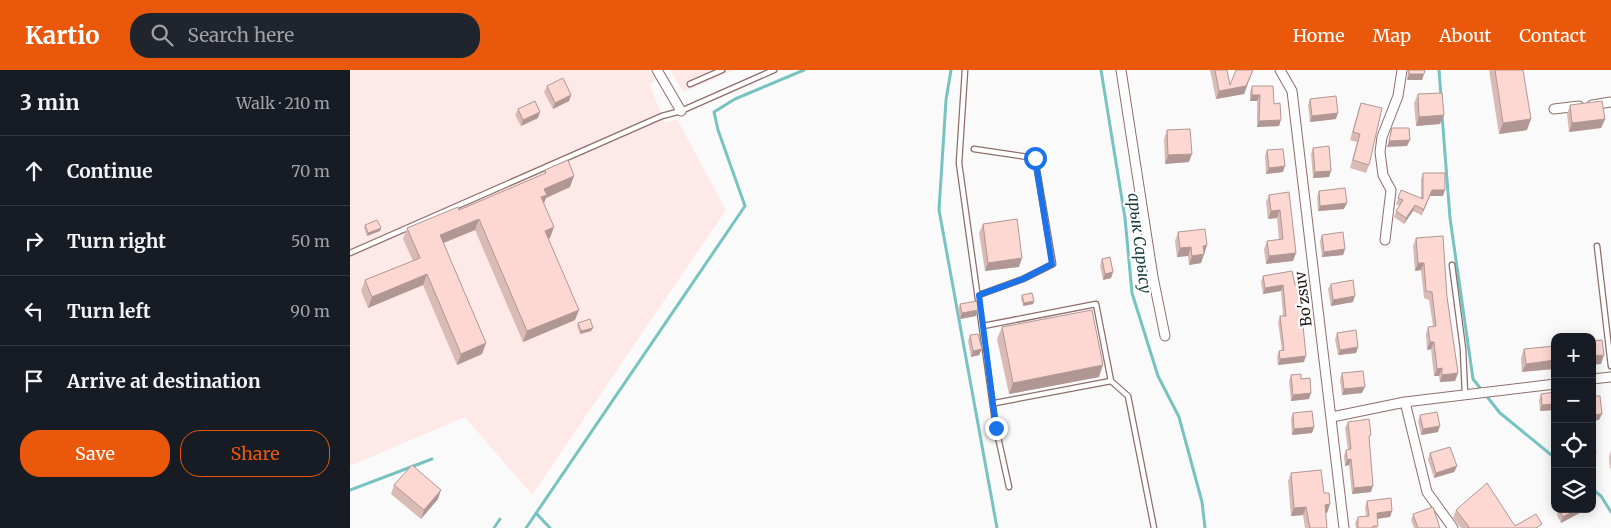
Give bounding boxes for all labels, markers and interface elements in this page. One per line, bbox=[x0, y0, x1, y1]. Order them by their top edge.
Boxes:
search box bbox=[130, 13, 480, 58]
text: Kartio bbox=[25, 20, 100, 51]
icon: search bbox=[148, 21, 176, 49]
text: Search here bbox=[188, 23, 294, 47]
text: Home bbox=[1293, 24, 1345, 47]
text: Map bbox=[1373, 24, 1411, 47]
text: About bbox=[1439, 24, 1491, 47]
text: Contact bbox=[1519, 24, 1586, 47]
text: 3 min bbox=[20, 89, 79, 116]
text: Walk · 210 m bbox=[236, 93, 330, 113]
route start bbox=[1024, 147, 1047, 170]
icon: ahead bbox=[20, 157, 48, 185]
text: Continue bbox=[67, 159, 153, 183]
text: 70 m bbox=[291, 161, 330, 181]
water label: арык Сарысу bbox=[1124, 192, 1156, 295]
icon: right bbox=[20, 227, 48, 255]
text: Turn right bbox=[67, 229, 166, 253]
text: 50 m bbox=[291, 231, 330, 251]
street label: Bo'zsuv bbox=[1290, 270, 1316, 328]
icon: left bbox=[20, 297, 48, 325]
text: Turn left bbox=[67, 299, 151, 323]
text: 90 m bbox=[290, 301, 330, 321]
map controls bbox=[1551, 333, 1596, 513]
button: + bbox=[1551, 333, 1596, 378]
icon: arrive bbox=[20, 367, 48, 395]
text: Arrive at destination bbox=[67, 369, 261, 393]
button: − bbox=[1551, 378, 1596, 423]
route end bbox=[985, 417, 1008, 440]
button: locate bbox=[1551, 423, 1596, 468]
button: Save bbox=[20, 430, 170, 477]
button: Share bbox=[180, 430, 330, 477]
button: layers bbox=[1551, 468, 1596, 513]

